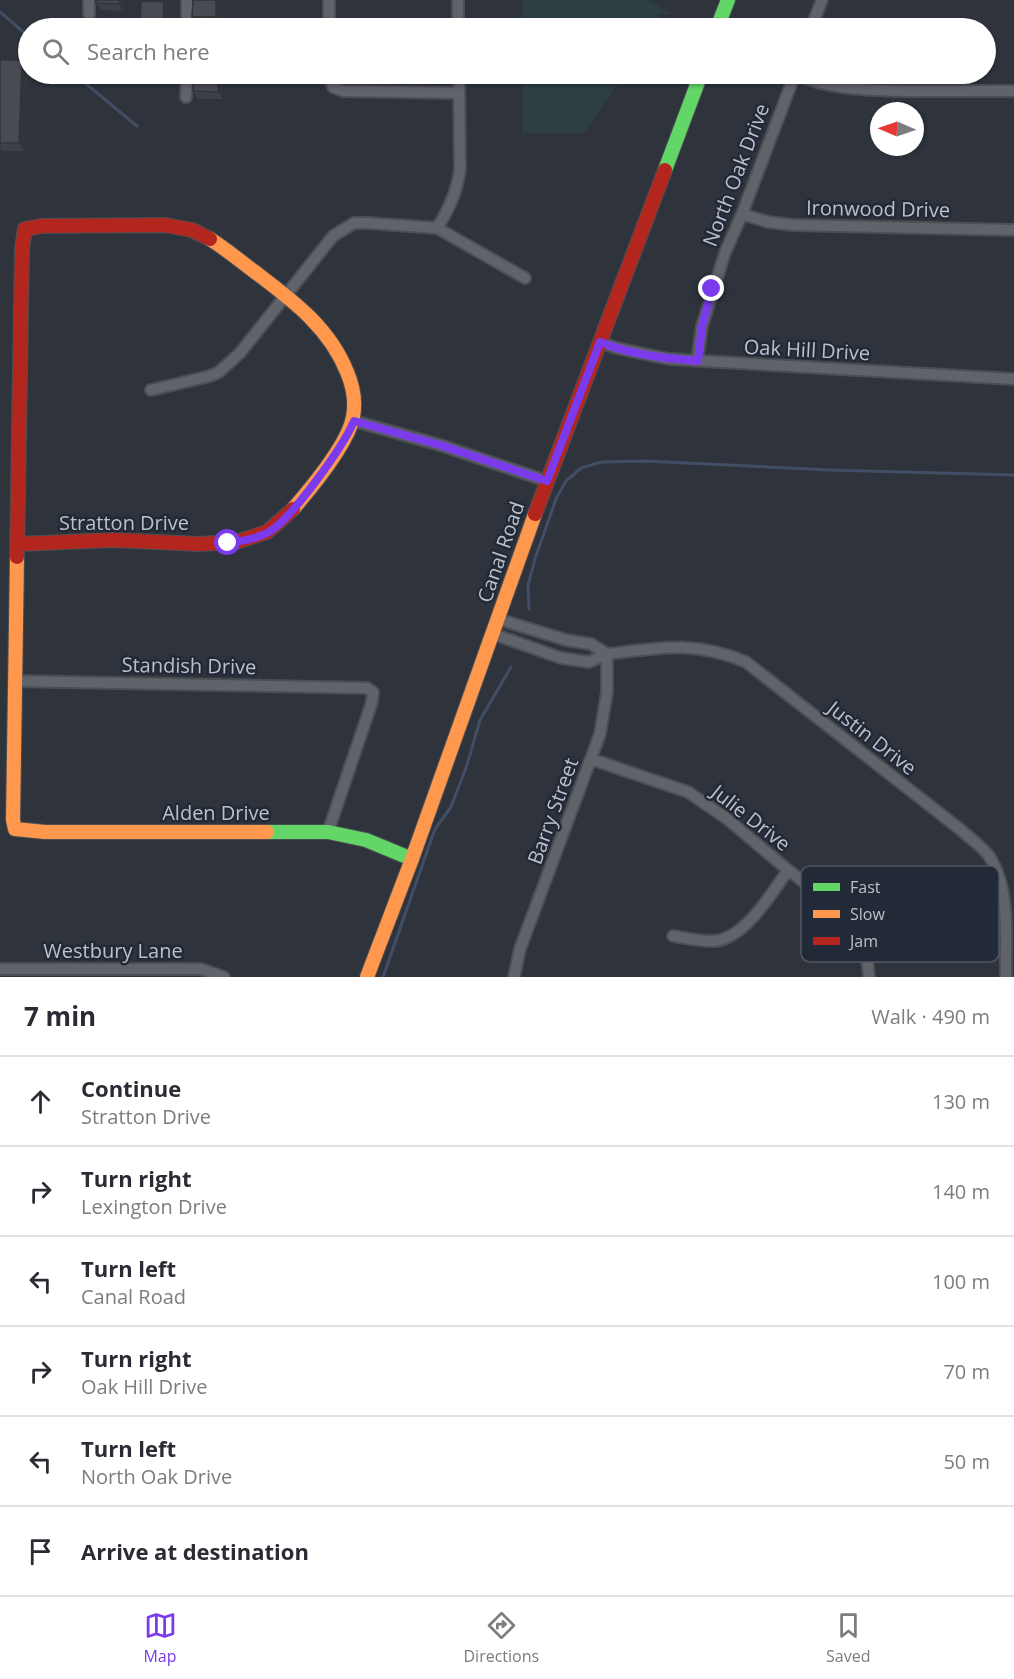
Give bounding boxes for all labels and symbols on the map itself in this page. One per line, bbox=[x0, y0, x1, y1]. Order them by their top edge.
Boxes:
street label: North Oak Drive bbox=[696, 99, 775, 250]
north arrow bbox=[870, 102, 924, 156]
street label: Ironwood Drive bbox=[806, 194, 950, 223]
route end bbox=[698, 275, 724, 301]
street label: Oak Hill Drive bbox=[743, 333, 871, 366]
street label: Canal Road bbox=[471, 498, 530, 606]
street label: Stratton Drive bbox=[59, 509, 189, 536]
route start bbox=[214, 529, 240, 555]
street label: Standish Drive bbox=[121, 651, 257, 680]
street label: Justin Drive bbox=[821, 693, 922, 781]
street label: Barry Street bbox=[521, 754, 584, 868]
street label: Julie Drive bbox=[705, 777, 796, 857]
street label: Alden Drive bbox=[162, 799, 270, 826]
legend bbox=[801, 866, 999, 962]
text: Fast bbox=[850, 876, 881, 898]
text: Slow bbox=[850, 903, 885, 925]
text: Jam bbox=[848, 930, 878, 952]
street label: Westbury Lane bbox=[43, 937, 183, 964]

